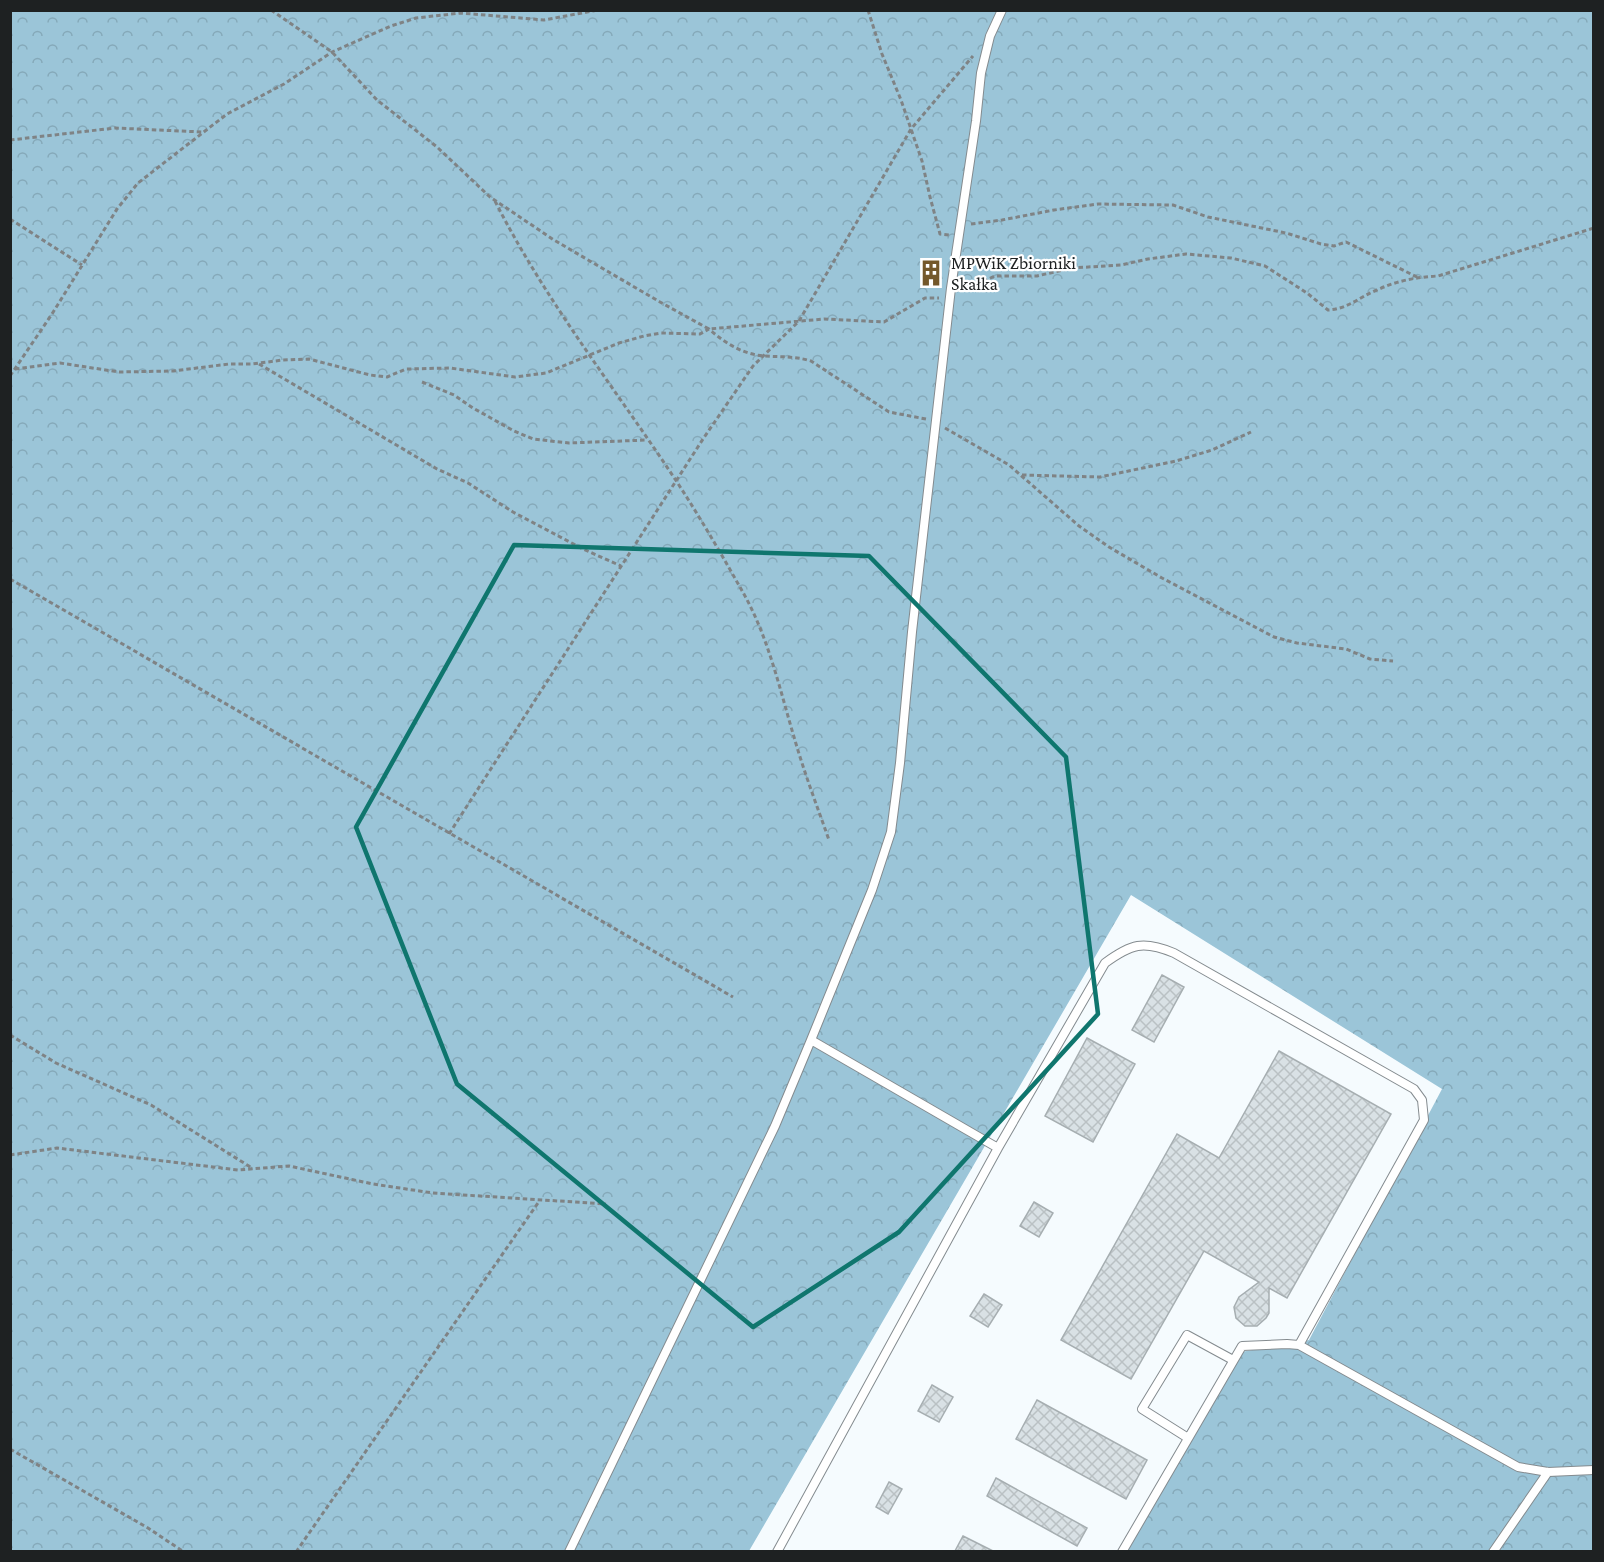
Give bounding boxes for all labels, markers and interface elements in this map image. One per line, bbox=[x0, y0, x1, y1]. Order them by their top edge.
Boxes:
place label: MPWiK Zbiorniki Skałka bbox=[951, 253, 1076, 294]
building icon: MPWiK Zbiorniki Skałka bbox=[916, 258, 946, 288]

